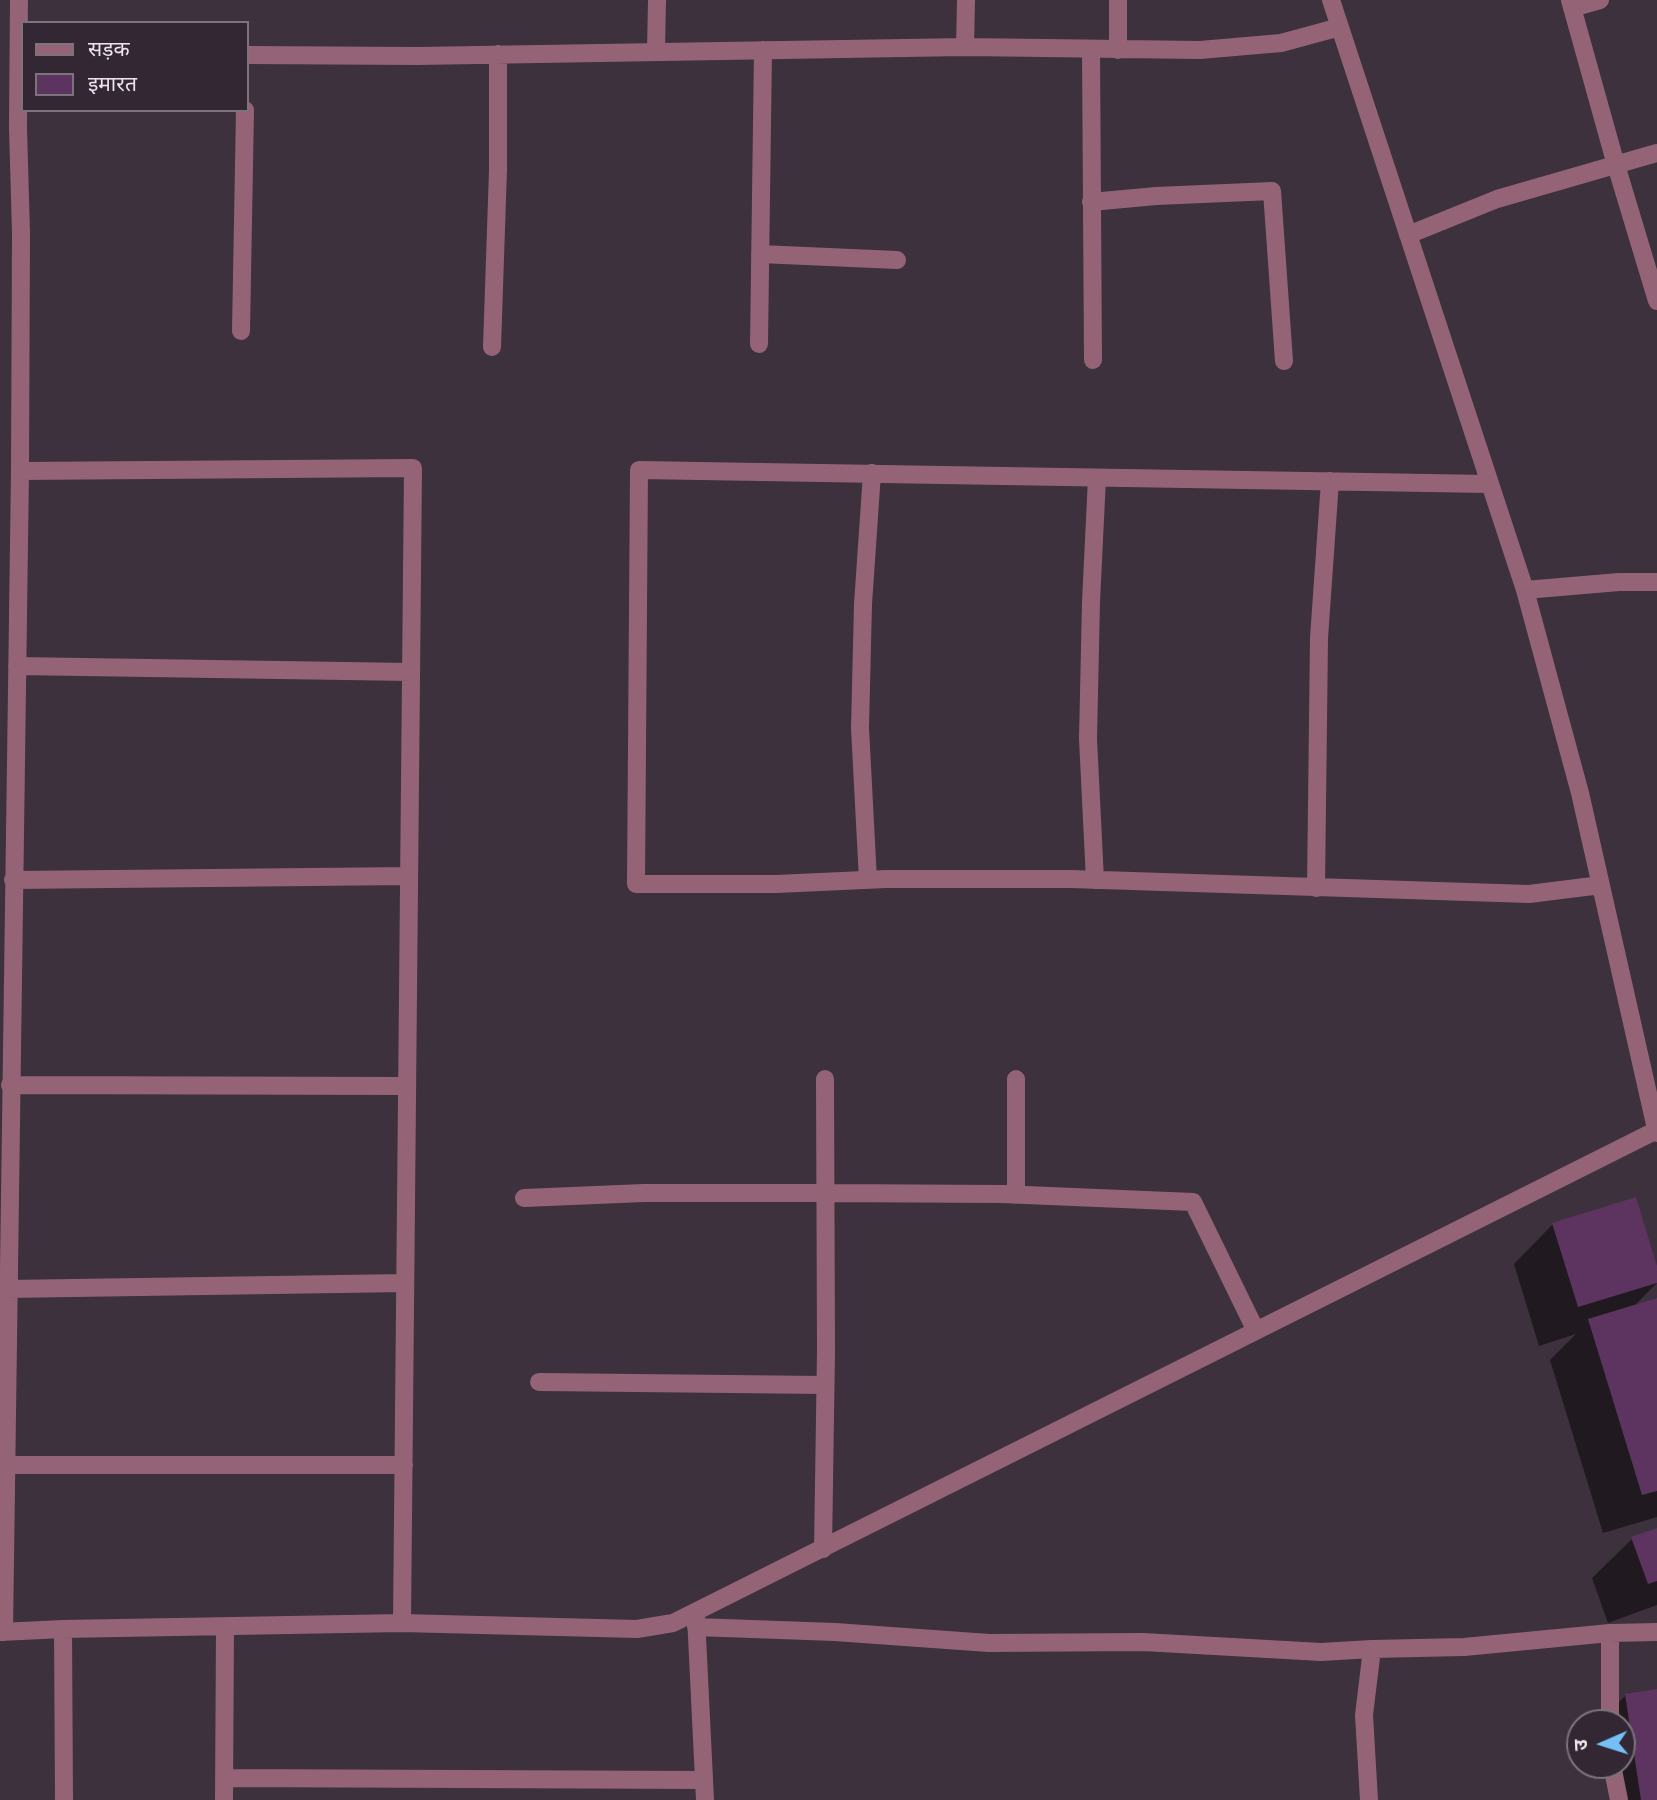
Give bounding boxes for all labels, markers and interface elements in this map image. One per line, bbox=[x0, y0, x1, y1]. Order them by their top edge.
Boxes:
legend bbox=[21, 21, 248, 112]
text: सड़क bbox=[88, 34, 130, 66]
text: इमारत bbox=[88, 69, 137, 101]
north arrow bbox=[1566, 1709, 1636, 1779]
text: उ bbox=[1567, 1739, 1596, 1751]

